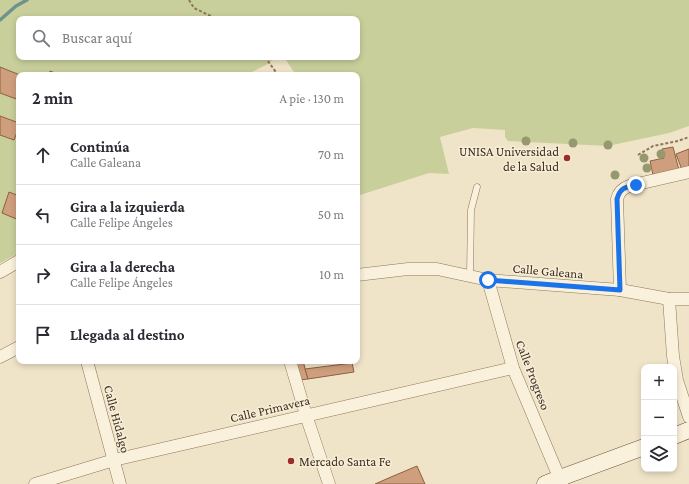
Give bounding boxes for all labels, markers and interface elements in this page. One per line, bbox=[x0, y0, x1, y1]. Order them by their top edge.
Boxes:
search box bbox=[16, 16, 360, 60]
icon: search bbox=[30, 27, 52, 49]
text: Buscar aquí bbox=[62, 30, 132, 46]
text: 2 min bbox=[32, 89, 73, 108]
text: A pie · 130 m bbox=[280, 91, 344, 106]
text: Continúa bbox=[70, 139, 130, 155]
icon: ahead bbox=[32, 144, 54, 166]
place label: UNISA Universidad de la Salud bbox=[459, 144, 559, 174]
text: 70 m bbox=[318, 147, 344, 162]
marker: UNISA Universidad de la Salud bbox=[562, 153, 572, 163]
text: Calle Galeana bbox=[70, 155, 141, 170]
route end bbox=[627, 176, 645, 194]
text: Gira a la izquierda bbox=[70, 199, 185, 215]
icon: left bbox=[32, 204, 54, 226]
text: 50 m bbox=[318, 207, 344, 222]
text: Calle Felipe Ángeles bbox=[70, 215, 173, 230]
text: Gira a la derecha bbox=[70, 259, 175, 275]
street label: Calle Galeana bbox=[512, 260, 584, 282]
icon: right bbox=[32, 264, 54, 286]
text: 10 m bbox=[319, 267, 344, 282]
route start bbox=[479, 271, 497, 289]
text: Calle Felipe Ángeles bbox=[70, 275, 173, 290]
icon: arrive bbox=[32, 324, 54, 346]
text: Llegada al destino bbox=[70, 327, 185, 343]
street label: Calle Progreso bbox=[513, 338, 553, 412]
map controls bbox=[641, 364, 677, 472]
button: + bbox=[641, 364, 677, 400]
street label: Calle Hidalgo bbox=[101, 384, 133, 454]
street label: Calle Primavera bbox=[229, 393, 311, 425]
button: − bbox=[641, 400, 677, 436]
button: layers bbox=[641, 436, 677, 472]
place label: Mercado Santa Fe bbox=[299, 454, 391, 469]
marker: Mercado Santa Fe bbox=[286, 456, 296, 466]

